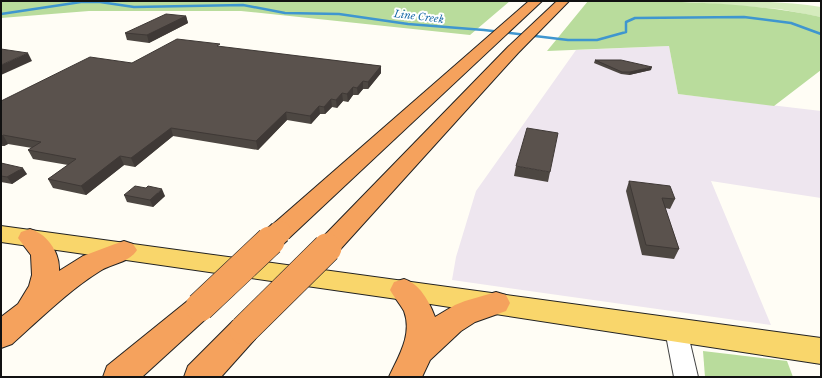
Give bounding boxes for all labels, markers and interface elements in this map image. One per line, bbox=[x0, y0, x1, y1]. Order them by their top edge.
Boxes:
water label: Line Creek bbox=[392, 7, 444, 26]

